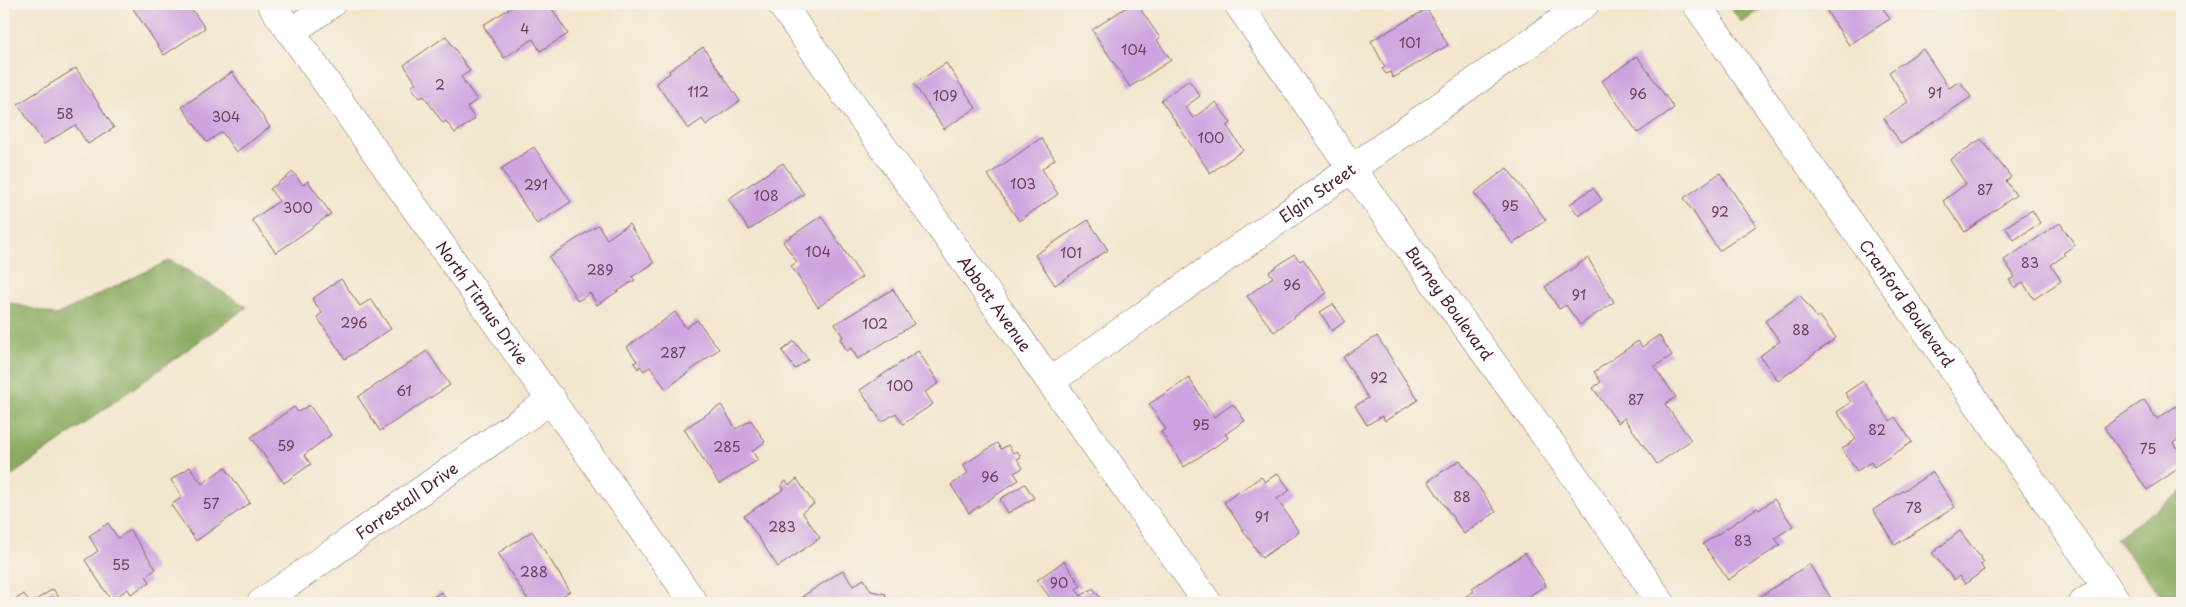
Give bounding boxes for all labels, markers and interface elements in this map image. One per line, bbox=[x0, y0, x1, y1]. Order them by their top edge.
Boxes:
house number: 4 bbox=[520, 18, 530, 39]
house number: 101 bbox=[1399, 32, 1421, 53]
house number: 104 bbox=[1121, 39, 1147, 60]
house number: 2 bbox=[435, 74, 445, 95]
house number: 112 bbox=[687, 81, 709, 102]
house number: 91 bbox=[1928, 82, 1942, 103]
house number: 96 bbox=[1629, 83, 1647, 104]
house number: 109 bbox=[933, 85, 957, 106]
house number: 58 bbox=[56, 103, 74, 124]
house number: 304 bbox=[212, 106, 240, 127]
house number: 100 bbox=[1198, 127, 1224, 148]
street label: Elgin Street bbox=[1273, 156, 1360, 228]
house number: 103 bbox=[1010, 173, 1036, 194]
house number: 291 bbox=[524, 174, 548, 195]
house number: 87 bbox=[1977, 179, 1993, 200]
house number: 108 bbox=[753, 185, 779, 206]
house number: 95 bbox=[1501, 195, 1519, 216]
house number: 300 bbox=[283, 197, 313, 218]
house number: 92 bbox=[1711, 201, 1729, 222]
street label: Cranford Boulevard bbox=[1854, 234, 1961, 372]
street label: North Titmus Drive bbox=[431, 236, 535, 369]
street label: Burney Boulevard bbox=[1400, 240, 1500, 365]
house number: 104 bbox=[805, 241, 831, 262]
house number: 101 bbox=[1060, 242, 1082, 263]
street label: Abbott Avenue bbox=[953, 250, 1038, 356]
house number: 83 bbox=[2021, 252, 2039, 273]
house number: 289 bbox=[587, 259, 613, 280]
house number: 96 bbox=[1283, 274, 1301, 295]
house number: 91 bbox=[1572, 284, 1586, 305]
house number: 296 bbox=[341, 312, 367, 333]
house number: 102 bbox=[862, 313, 888, 334]
house number: 88 bbox=[1792, 319, 1810, 340]
house number: 287 bbox=[660, 342, 686, 363]
house number: 92 bbox=[1370, 367, 1388, 388]
house number: 100 bbox=[887, 375, 913, 396]
house number: 61 bbox=[396, 380, 412, 401]
house number: 87 bbox=[1628, 389, 1644, 410]
house number: 95 bbox=[1192, 414, 1210, 435]
house number: 82 bbox=[1868, 419, 1886, 440]
house number: 59 bbox=[277, 435, 295, 456]
house number: 285 bbox=[713, 436, 741, 457]
house number: 75 bbox=[2140, 438, 2156, 459]
street label: Forrestall Drive bbox=[350, 456, 462, 544]
house number: 96 bbox=[981, 466, 999, 487]
house number: 88 bbox=[1453, 486, 1471, 507]
house number: 57 bbox=[203, 493, 219, 514]
house number: 78 bbox=[1906, 497, 1922, 518]
house number: 91 bbox=[1255, 506, 1269, 527]
house number: 283 bbox=[768, 516, 796, 537]
house number: 83 bbox=[1734, 530, 1752, 551]
house number: 55 bbox=[112, 554, 130, 575]
house number: 288 bbox=[520, 561, 548, 582]
house number: 90 bbox=[1050, 572, 1068, 593]

